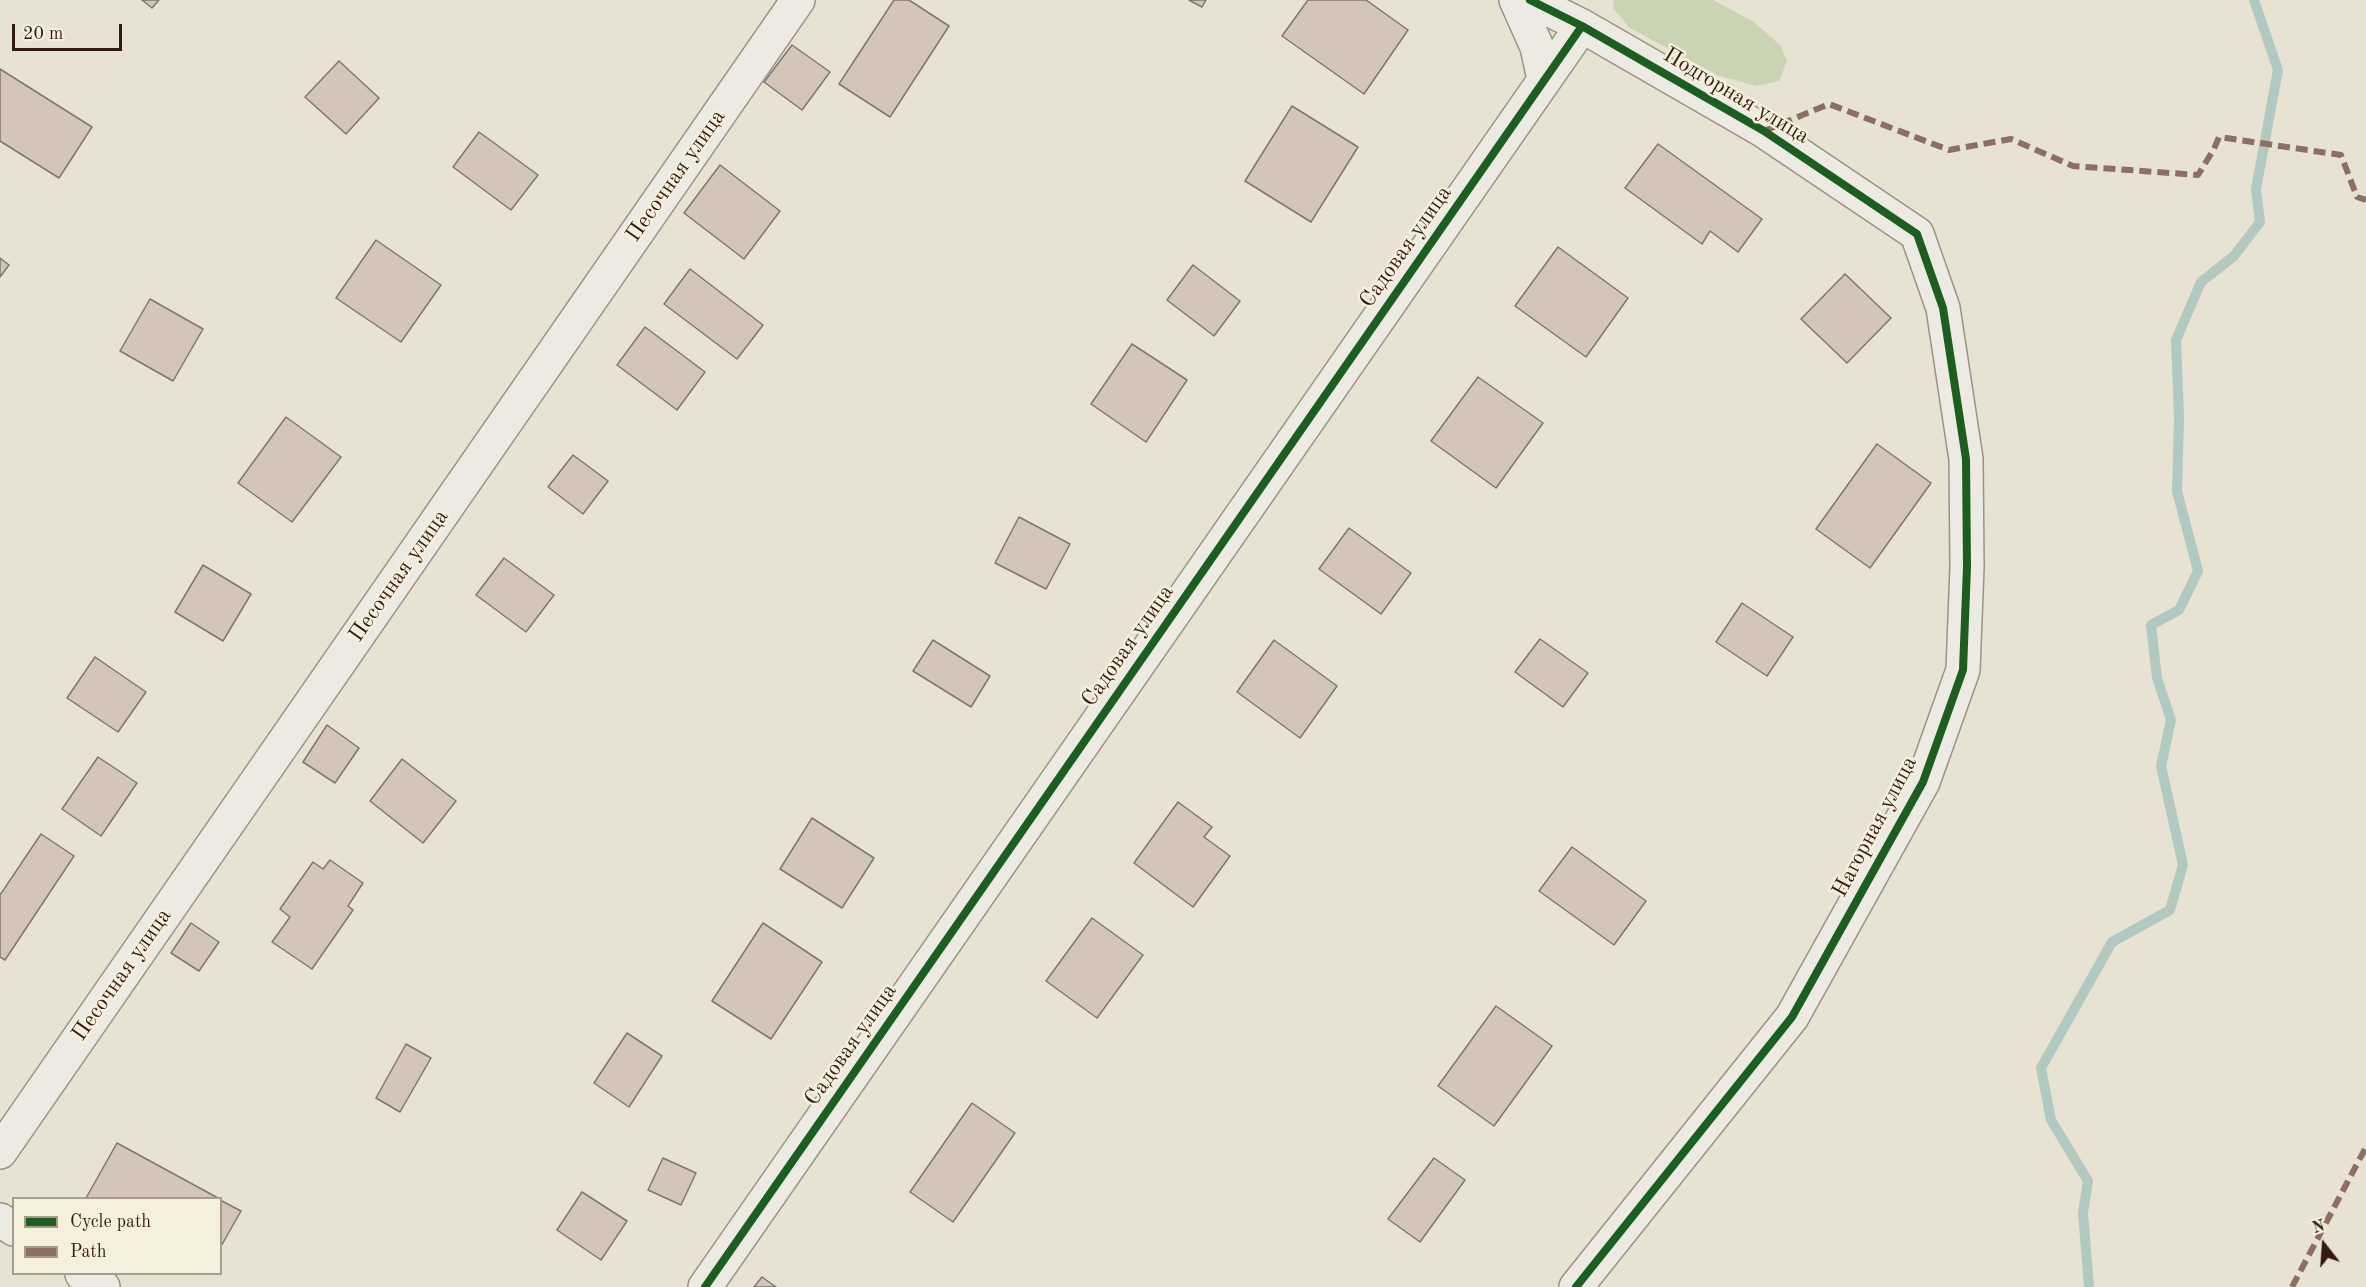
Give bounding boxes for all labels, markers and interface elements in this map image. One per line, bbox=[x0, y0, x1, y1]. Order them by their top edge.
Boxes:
scale bar bbox=[15, 12, 124, 50]
text: 20 m bbox=[23, 25, 63, 43]
street label: Подгорная улица bbox=[1658, 42, 1814, 150]
street label: Песочная улица bbox=[621, 105, 731, 247]
street label: Садовая улица bbox=[1354, 181, 1458, 313]
street label: Песочная улица bbox=[344, 505, 454, 647]
street label: Садовая улица bbox=[1076, 580, 1180, 712]
street label: Нагорная улица bbox=[1827, 752, 1923, 902]
street label: Песочная улица bbox=[67, 904, 177, 1046]
street label: Садовая улица bbox=[799, 979, 903, 1111]
legend bbox=[12, 1197, 222, 1275]
text: Cycle path bbox=[70, 1213, 151, 1231]
north arrow bbox=[2294, 1215, 2354, 1275]
text: N bbox=[2311, 1218, 2327, 1237]
text: Path bbox=[70, 1243, 106, 1261]

